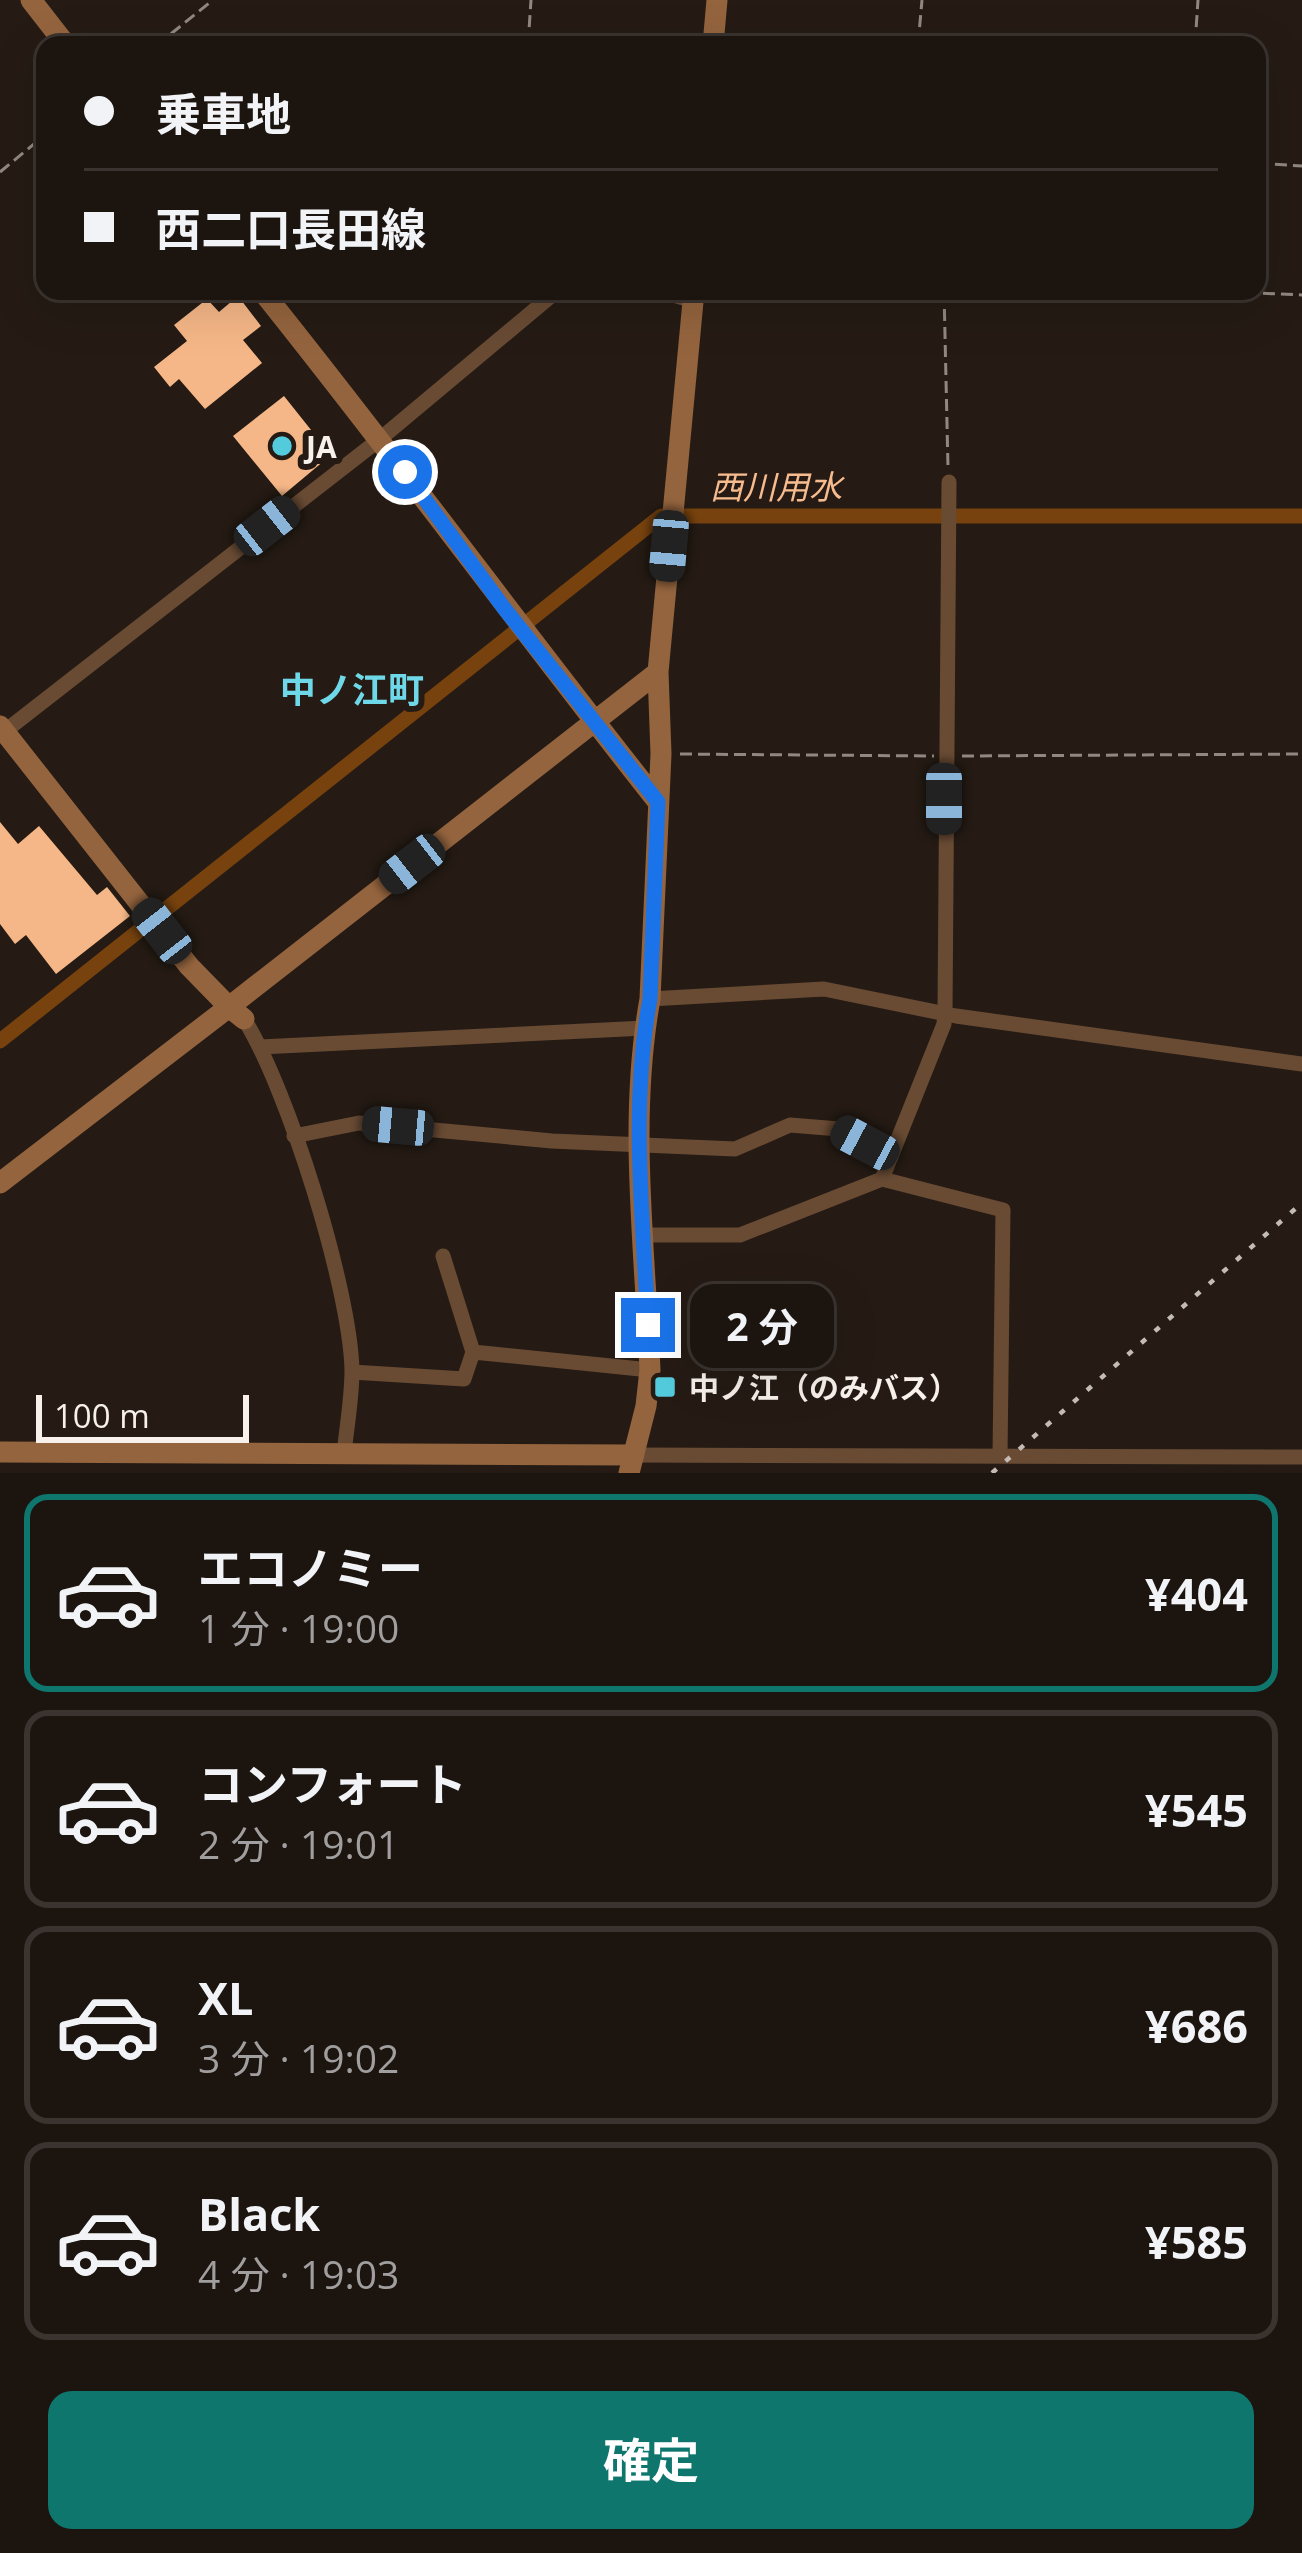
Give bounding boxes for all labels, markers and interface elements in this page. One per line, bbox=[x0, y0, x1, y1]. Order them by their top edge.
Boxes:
text: 乗車地 bbox=[156, 83, 291, 144]
text: 西二口長田線 bbox=[156, 198, 426, 259]
place label: JA bbox=[303, 426, 337, 467]
marker: JA bbox=[269, 433, 295, 459]
route start bbox=[378, 445, 432, 499]
water label: 西川用水 bbox=[710, 464, 845, 509]
car bbox=[228, 490, 306, 562]
car bbox=[648, 509, 690, 583]
district label: 中ノ江町 bbox=[280, 665, 424, 714]
car bbox=[926, 763, 962, 835]
car bbox=[373, 828, 451, 900]
car bbox=[126, 892, 198, 970]
car bbox=[361, 1105, 435, 1147]
car bbox=[825, 1110, 905, 1176]
callout: 2 分 bbox=[690, 1283, 834, 1367]
route end bbox=[621, 1298, 675, 1352]
text: 2 分 bbox=[726, 1299, 798, 1352]
place label: 中ノ江（のみバス） bbox=[689, 1367, 959, 1408]
marker: 中ノ江（のみバス） bbox=[652, 1374, 678, 1400]
scale bar bbox=[36, 1389, 249, 1442]
text: 100 m bbox=[54, 1393, 150, 1438]
text: エコノミー bbox=[198, 1537, 423, 1598]
icon: car bbox=[54, 1539, 162, 1647]
text: ¥404 bbox=[1145, 1563, 1248, 1624]
text: 1 分 · 19:00 bbox=[198, 1601, 399, 1654]
text: コンフォート bbox=[198, 1753, 467, 1814]
icon: car bbox=[54, 1755, 162, 1863]
text: ¥545 bbox=[1145, 1779, 1248, 1840]
text: 2 分 · 19:01 bbox=[198, 1817, 399, 1870]
text: XL bbox=[198, 1967, 253, 2028]
icon: car bbox=[54, 1971, 162, 2079]
text: ¥686 bbox=[1145, 1995, 1248, 2056]
text: 3 分 · 19:02 bbox=[198, 2031, 399, 2084]
text: Black bbox=[198, 2183, 320, 2244]
icon: car bbox=[54, 2187, 162, 2295]
text: ¥585 bbox=[1145, 2211, 1248, 2272]
text: 4 分 · 19:03 bbox=[198, 2247, 399, 2300]
button: 確定 bbox=[48, 2391, 1254, 2529]

